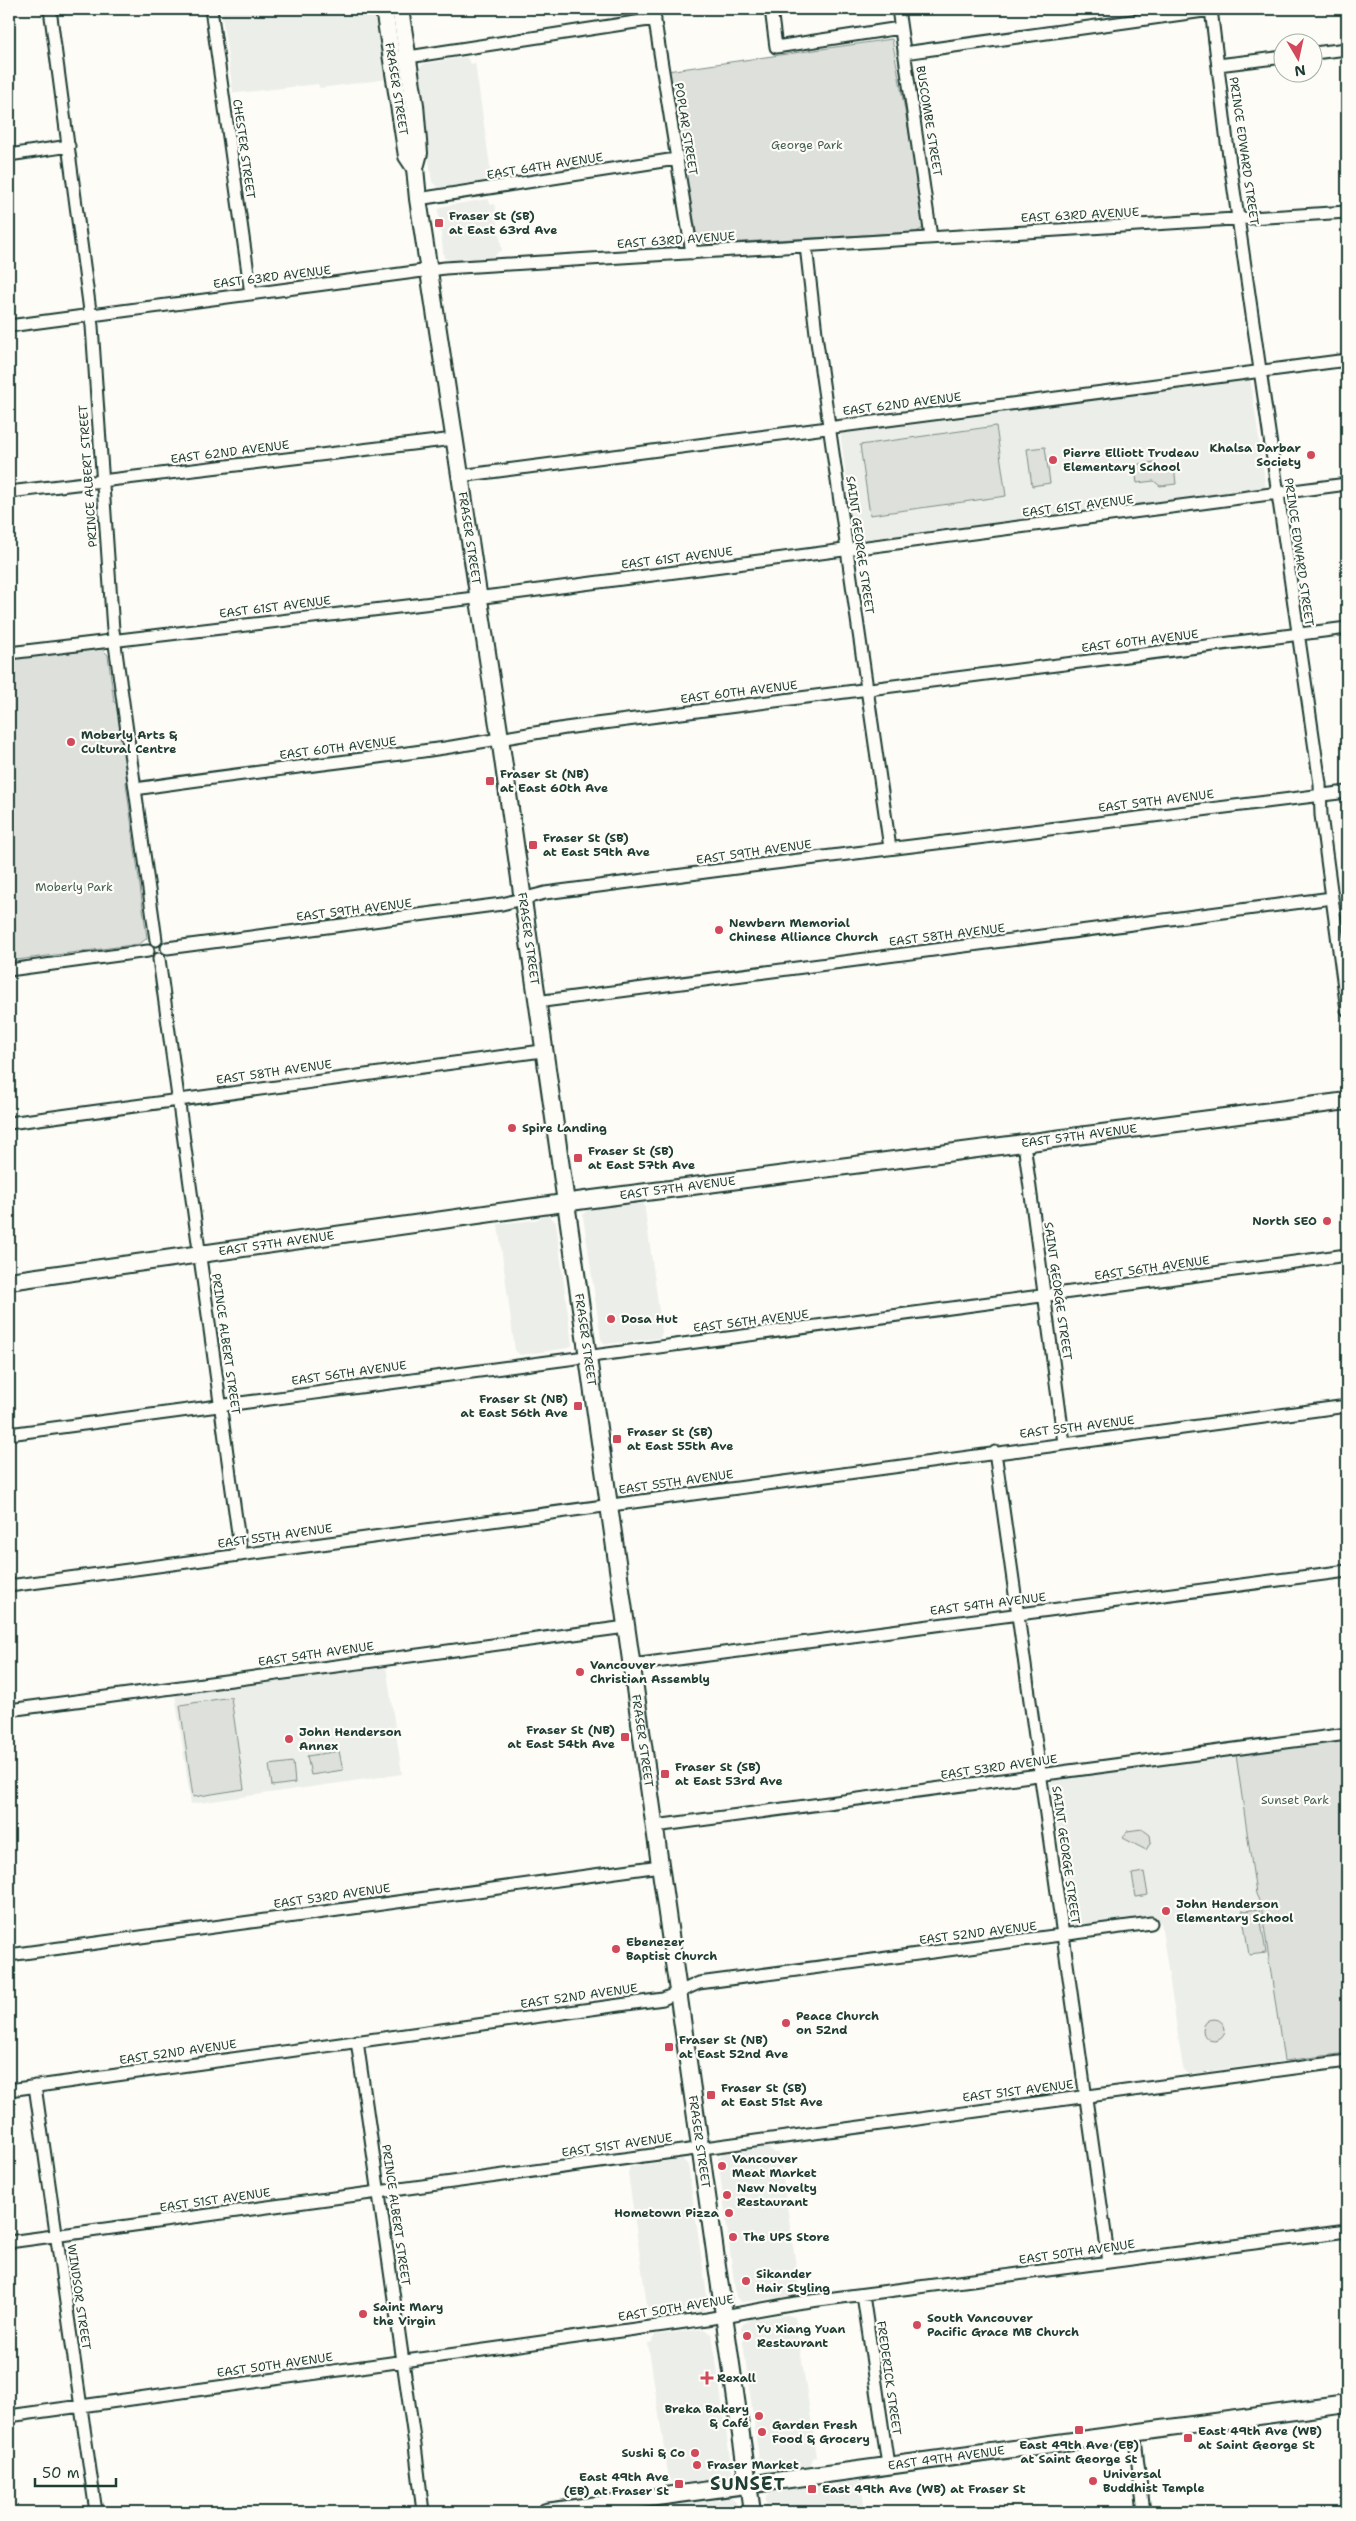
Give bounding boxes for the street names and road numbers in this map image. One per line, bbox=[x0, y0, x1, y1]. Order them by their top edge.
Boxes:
street label: FRASER STREET bbox=[381, 42, 412, 137]
street label: BUSCOMBE STREET bbox=[912, 65, 946, 178]
street label: PRINCE EDWARD STREET bbox=[1226, 76, 1262, 227]
street label: POPLAR STREET bbox=[671, 81, 701, 177]
street label: CHESTER STREET bbox=[229, 98, 259, 200]
street label: EAST 64TH AVENUE bbox=[486, 149, 604, 183]
street label: EAST 63RD AVENUE bbox=[1020, 204, 1140, 226]
street label: EAST 63RD AVENUE bbox=[616, 228, 736, 252]
street label: EAST 63RD AVENUE bbox=[212, 262, 332, 292]
street label: EAST 62ND AVENUE bbox=[842, 389, 962, 419]
street label: PRINCE ALBERT STREET bbox=[75, 404, 101, 548]
street label: EAST 62ND AVENUE bbox=[170, 437, 290, 467]
street label: SAINT GEORGE STREET bbox=[842, 475, 878, 616]
street label: PRINCE EDWARD STREET bbox=[1281, 477, 1317, 628]
street label: FRASER STREET bbox=[455, 491, 485, 586]
street label: EAST 61ST AVENUE bbox=[1021, 491, 1135, 521]
street label: EAST 61ST AVENUE bbox=[620, 543, 734, 573]
street label: EAST 61ST AVENUE bbox=[218, 592, 332, 622]
street label: EAST 60TH AVENUE bbox=[1081, 626, 1199, 656]
street label: EAST 60TH AVENUE bbox=[680, 677, 798, 707]
street label: EAST 60TH AVENUE bbox=[279, 733, 397, 763]
street label: EAST 59TH AVENUE bbox=[1097, 786, 1215, 816]
street label: EAST 59TH AVENUE bbox=[695, 836, 813, 868]
street label: FRASER STREET bbox=[514, 891, 543, 987]
street label: EAST 59TH AVENUE bbox=[295, 895, 413, 925]
street label: EAST 58TH AVENUE bbox=[888, 920, 1006, 950]
street label: EAST 58TH AVENUE bbox=[215, 1056, 333, 1088]
street label: EAST 57TH AVENUE bbox=[1020, 1120, 1138, 1151]
street label: EAST 57TH AVENUE bbox=[619, 1173, 736, 1203]
street label: SAINT GEORGE STREET bbox=[1040, 1221, 1076, 1362]
street label: EAST 57TH AVENUE bbox=[218, 1227, 335, 1259]
street label: EAST 56TH AVENUE bbox=[1093, 1252, 1211, 1284]
street label: PRINCE ALBERT STREET bbox=[208, 1272, 244, 1416]
street label: FRASER STREET bbox=[571, 1292, 600, 1388]
street label: EAST 56TH AVENUE bbox=[692, 1306, 810, 1336]
street label: EAST 56TH AVENUE bbox=[290, 1357, 408, 1389]
street label: EAST 55TH AVENUE bbox=[1019, 1412, 1135, 1442]
street label: EAST 55TH AVENUE bbox=[618, 1466, 734, 1498]
street label: EAST 55TH AVENUE bbox=[217, 1520, 333, 1552]
street label: EAST 54TH AVENUE bbox=[929, 1589, 1047, 1619]
street label: EAST 54TH AVENUE bbox=[257, 1638, 375, 1670]
street label: FRASER STREET bbox=[628, 1693, 657, 1789]
street label: EAST 53RD AVENUE bbox=[940, 1751, 1058, 1783]
street label: SAINT GEORGE STREET bbox=[1048, 1785, 1084, 1926]
street label: EAST 53RD AVENUE bbox=[273, 1880, 391, 1912]
street label: EAST 52ND AVENUE bbox=[918, 1918, 1038, 1948]
street label: EAST 52ND AVENUE bbox=[519, 1980, 639, 2012]
street label: EAST 52ND AVENUE bbox=[118, 2036, 238, 2068]
street label: EAST 51ST AVENUE bbox=[962, 2076, 1074, 2106]
street label: FRASER STREET bbox=[685, 2094, 714, 2190]
street label: EAST 51ST AVENUE bbox=[560, 2129, 674, 2161]
street label: PRINCE ALBERT STREET bbox=[378, 2143, 414, 2287]
street label: EAST 51ST AVENUE bbox=[158, 2184, 272, 2216]
street label: EAST 50TH AVENUE bbox=[1018, 2236, 1136, 2268]
street label: WINDSOR STREET bbox=[64, 2243, 94, 2351]
street label: EAST 50TH AVENUE bbox=[617, 2291, 735, 2325]
street label: FREDERICK STREET bbox=[873, 2320, 905, 2437]
street label: EAST 50TH AVENUE bbox=[216, 2349, 334, 2381]
street label: EAST 49TH AVENUE bbox=[887, 2442, 1006, 2474]

